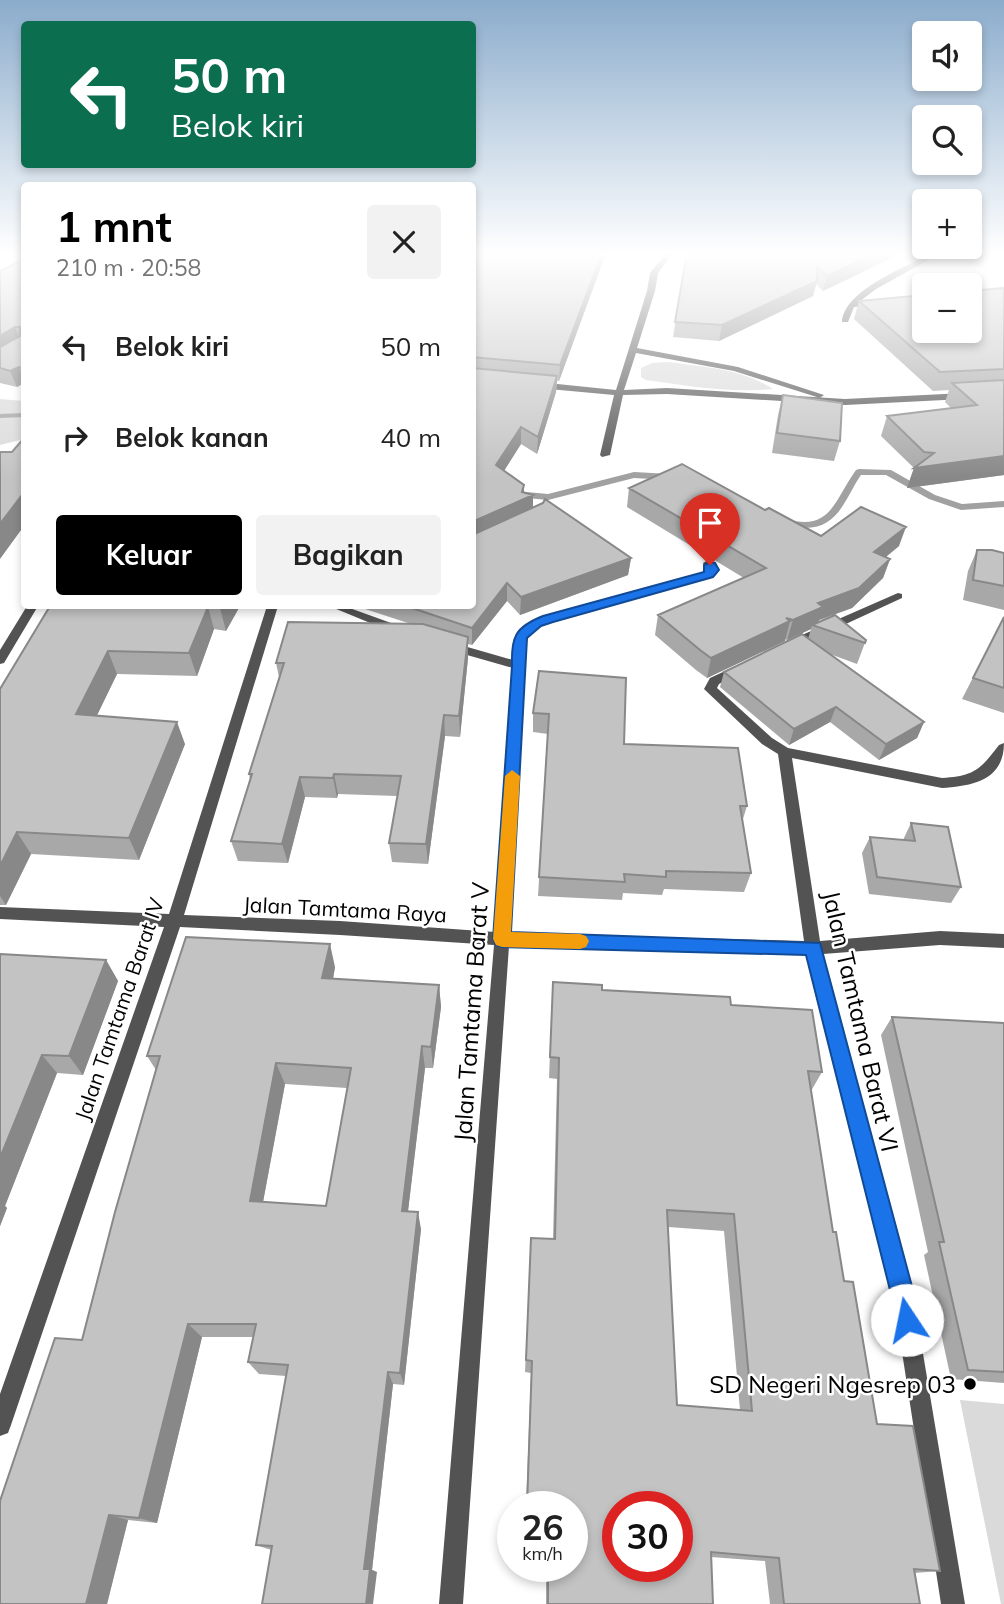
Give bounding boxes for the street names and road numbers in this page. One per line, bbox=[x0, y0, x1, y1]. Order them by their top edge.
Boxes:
street label: Jalan Tamtama Barat V bbox=[447, 881, 495, 1143]
street label: Jalan Tamtama Barat VI bbox=[816, 888, 906, 1154]
street label: Jalan Tamtama Raya bbox=[242, 891, 448, 927]
street label: Jalan Tamtama Barat IV bbox=[69, 894, 169, 1124]

